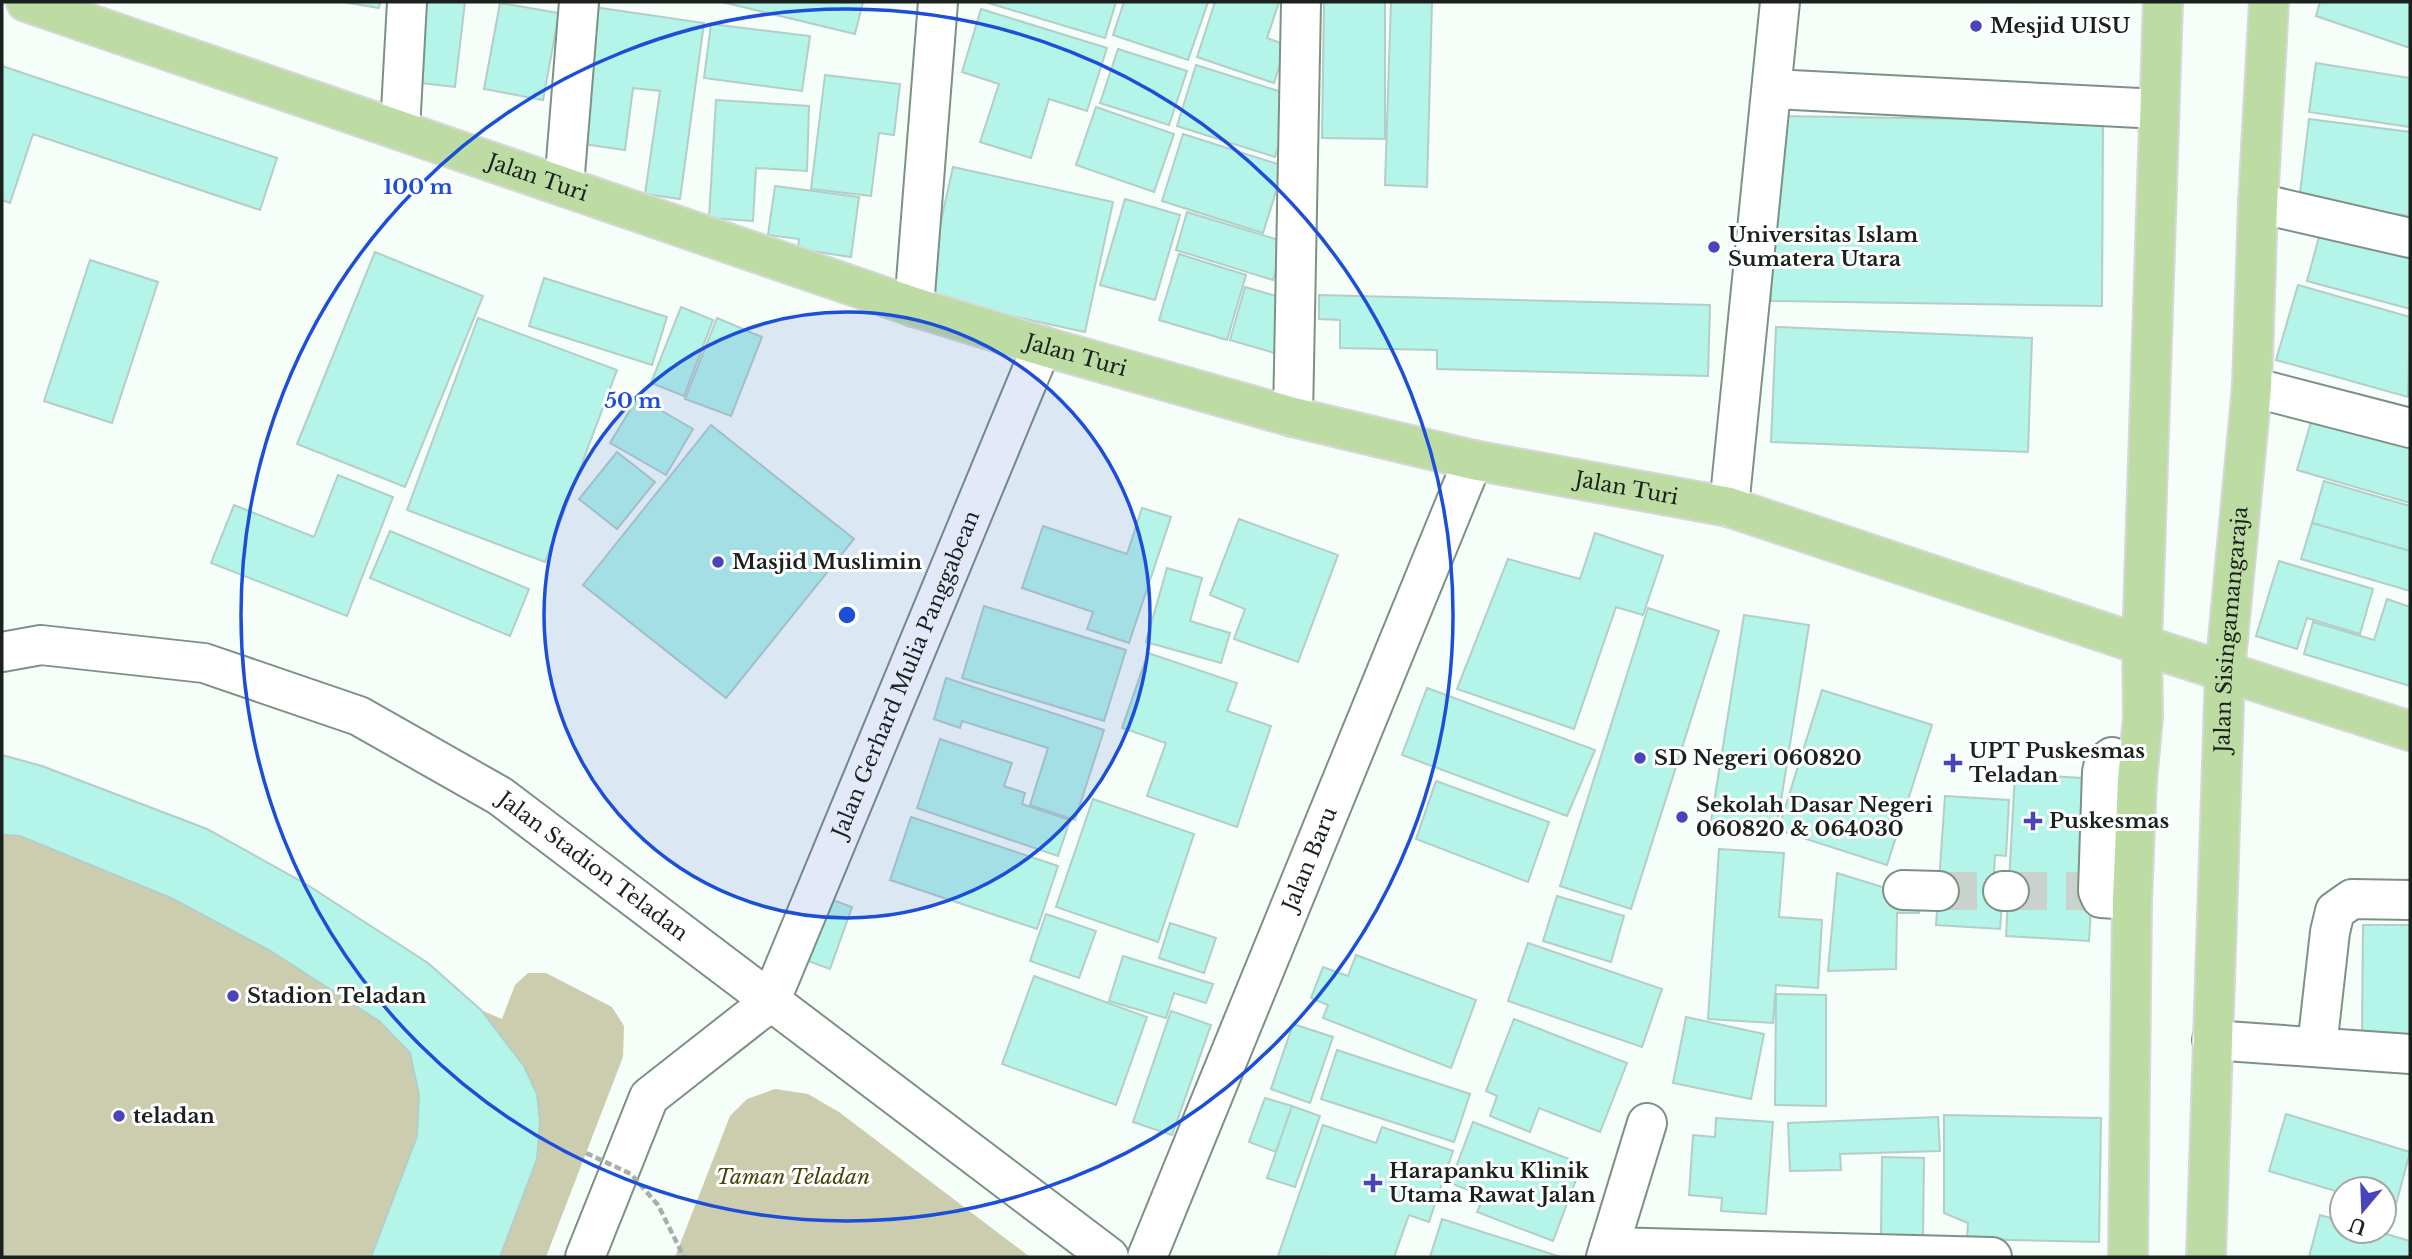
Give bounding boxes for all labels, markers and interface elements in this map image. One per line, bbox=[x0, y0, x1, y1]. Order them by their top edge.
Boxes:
place label: Mesjid UISU bbox=[1990, 13, 2131, 39]
marker: Mesjid UISU bbox=[1968, 18, 1984, 34]
street label: Jalan Turi bbox=[481, 147, 591, 207]
text: 100 m bbox=[383, 174, 453, 200]
place label: Universitas Islam Sumatera Utara bbox=[1728, 222, 1918, 272]
marker: Universitas Islam Sumatera Utara bbox=[1706, 239, 1722, 255]
street label: Jalan Turi bbox=[1019, 328, 1130, 382]
text: 50 m bbox=[604, 388, 662, 414]
street label: Jalan Turi bbox=[1570, 465, 1681, 510]
street label: Jalan Sisingamangaraja bbox=[2209, 505, 2254, 756]
street label: Jalan Gerhard Mulia Panggabean bbox=[825, 507, 985, 844]
place label: Masjid Muslimin bbox=[732, 549, 922, 575]
marker: Masjid Muslimin bbox=[710, 554, 726, 570]
centre of rings bbox=[835, 603, 859, 627]
place label: UPT Puskesmas Teladan bbox=[1969, 738, 2145, 788]
place label: SD Negeri 060820 bbox=[1654, 745, 1862, 771]
marker: SD Negeri 060820 bbox=[1632, 750, 1648, 766]
marker: UPT Puskesmas Teladan bbox=[1943, 753, 1963, 773]
street label: Jalan Stadion Teladan bbox=[490, 784, 693, 947]
place label: Sekolah Dasar Negeri 060820 & 064030 bbox=[1696, 792, 1933, 842]
street label: Jalan Baru bbox=[1276, 803, 1343, 918]
place label: Puskesmas bbox=[2049, 808, 2169, 834]
marker: Sekolah Dasar Negeri 060820 & 064030 bbox=[1674, 809, 1690, 825]
marker: Puskesmas bbox=[2023, 811, 2043, 831]
place label: Stadion Teladan bbox=[247, 983, 427, 1009]
marker: Stadion Teladan bbox=[225, 988, 241, 1004]
place label: teladan bbox=[133, 1103, 215, 1129]
marker: teladan bbox=[111, 1108, 127, 1124]
place label: Harapanku Klinik Utama Rawat Jalan bbox=[1389, 1158, 1596, 1208]
park label: Taman Teladan bbox=[716, 1164, 870, 1190]
marker: Harapanku Klinik Utama Rawat Jalan bbox=[1363, 1173, 1383, 1193]
north arrow bbox=[2328, 1175, 2398, 1245]
text: U bbox=[2346, 1212, 2369, 1239]

